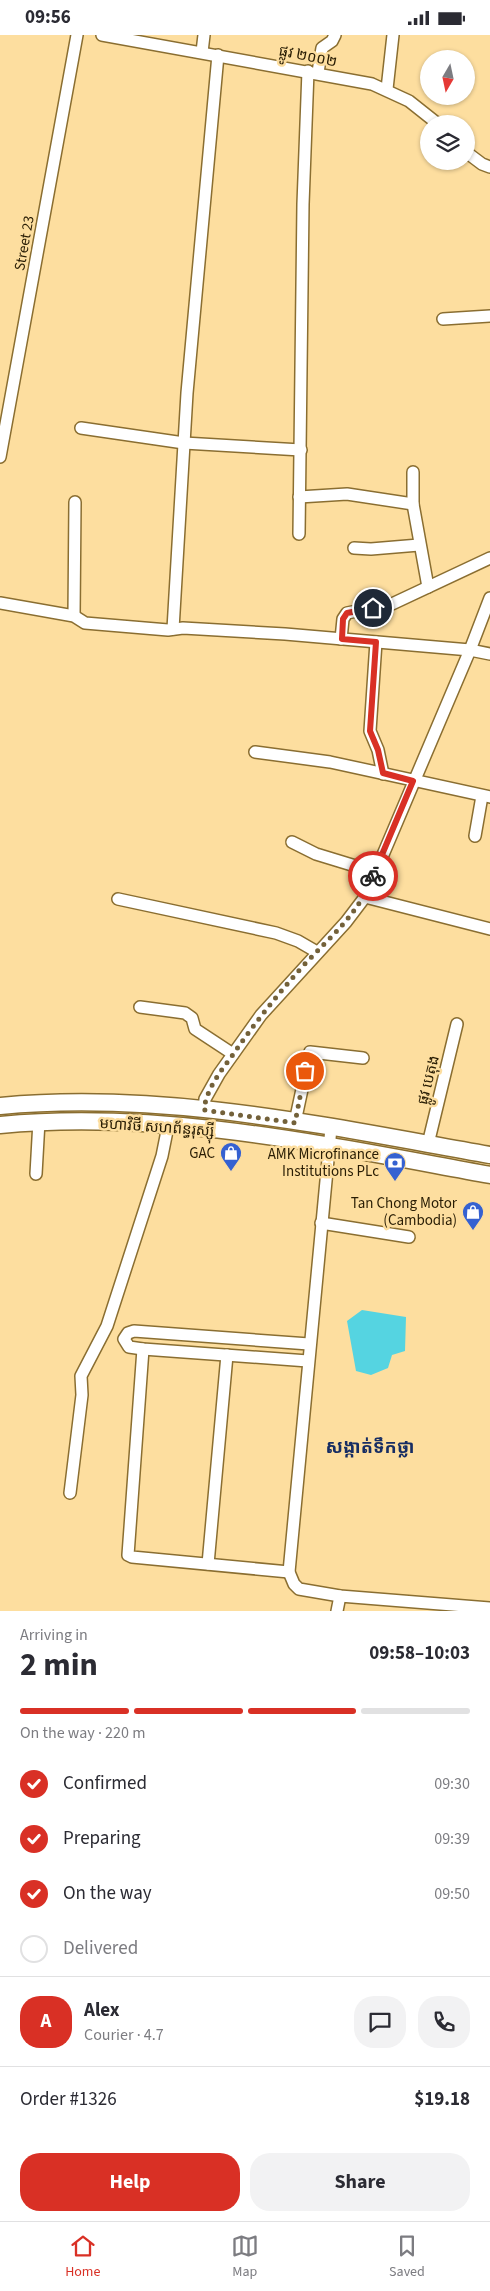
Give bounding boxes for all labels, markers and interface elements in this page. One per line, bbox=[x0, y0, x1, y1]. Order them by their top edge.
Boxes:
text: 09:56 bbox=[25, 4, 71, 31]
street label: ផ្លូវ ២០០២ bbox=[276, 41, 339, 75]
north arrow bbox=[420, 50, 475, 105]
map controls bbox=[420, 50, 475, 170]
button: layers bbox=[420, 115, 475, 170]
street label: Street 23 bbox=[9, 214, 40, 272]
pin bbox=[352, 587, 394, 629]
icon: home bbox=[359, 594, 387, 622]
courier bbox=[348, 851, 398, 901]
icon: bike bbox=[359, 862, 387, 890]
pin bbox=[284, 1050, 326, 1092]
street label: ផ្លូវ បេតុង bbox=[412, 1053, 447, 1108]
icon: bag bbox=[291, 1057, 319, 1085]
street label: មហាវិថី សហព័ន្ធរុស្ស៊ី bbox=[99, 1113, 215, 1144]
shop icon: GAC bbox=[219, 1141, 243, 1172]
place label: GAC bbox=[189, 1143, 215, 1164]
place label: AMK Microfinance Institutions PLc bbox=[268, 1144, 379, 1182]
bank icon: AMK Microfinance Institutions PLc bbox=[383, 1151, 407, 1182]
place label: Tan Chong Motor (Cambodia) bbox=[351, 1193, 458, 1231]
shop icon: Tan Chong Motor (Cambodia) bbox=[461, 1200, 485, 1231]
district label: សង្កាត់ទឹកថ្លា bbox=[326, 1435, 414, 1460]
text: Arriving in bbox=[20, 1624, 88, 1646]
text: 09:58–10:03 bbox=[369, 1640, 470, 1667]
text: 2 min bbox=[20, 1642, 98, 1688]
text: On the way · 220 m bbox=[20, 1722, 145, 1744]
icon: check bbox=[20, 1770, 48, 1798]
text: Confirmed bbox=[63, 1770, 147, 1797]
text: 09:30 bbox=[434, 1773, 470, 1795]
icon: check bbox=[20, 1825, 48, 1853]
text: Preparing bbox=[63, 1825, 141, 1852]
text: 09:39 bbox=[434, 1828, 470, 1850]
icon: check bbox=[20, 1880, 48, 1908]
text: On the way bbox=[63, 1880, 152, 1907]
text: 09:50 bbox=[434, 1883, 470, 1905]
text: Delivered bbox=[63, 1935, 138, 1962]
button: chat bbox=[354, 1996, 406, 2048]
button: phone bbox=[418, 1996, 470, 2048]
text: Alex bbox=[84, 1997, 120, 2024]
text: A bbox=[41, 2008, 51, 2035]
text: Courier · 4.7 bbox=[84, 2024, 164, 2046]
text: Order #1326 bbox=[20, 2086, 117, 2113]
text: $19.18 bbox=[414, 2086, 470, 2113]
button: Help bbox=[20, 2153, 240, 2211]
button: Share bbox=[250, 2153, 470, 2211]
tab: Home bbox=[65, 2232, 100, 2282]
tab: Map bbox=[231, 2232, 259, 2282]
tab: Saved bbox=[389, 2232, 425, 2282]

